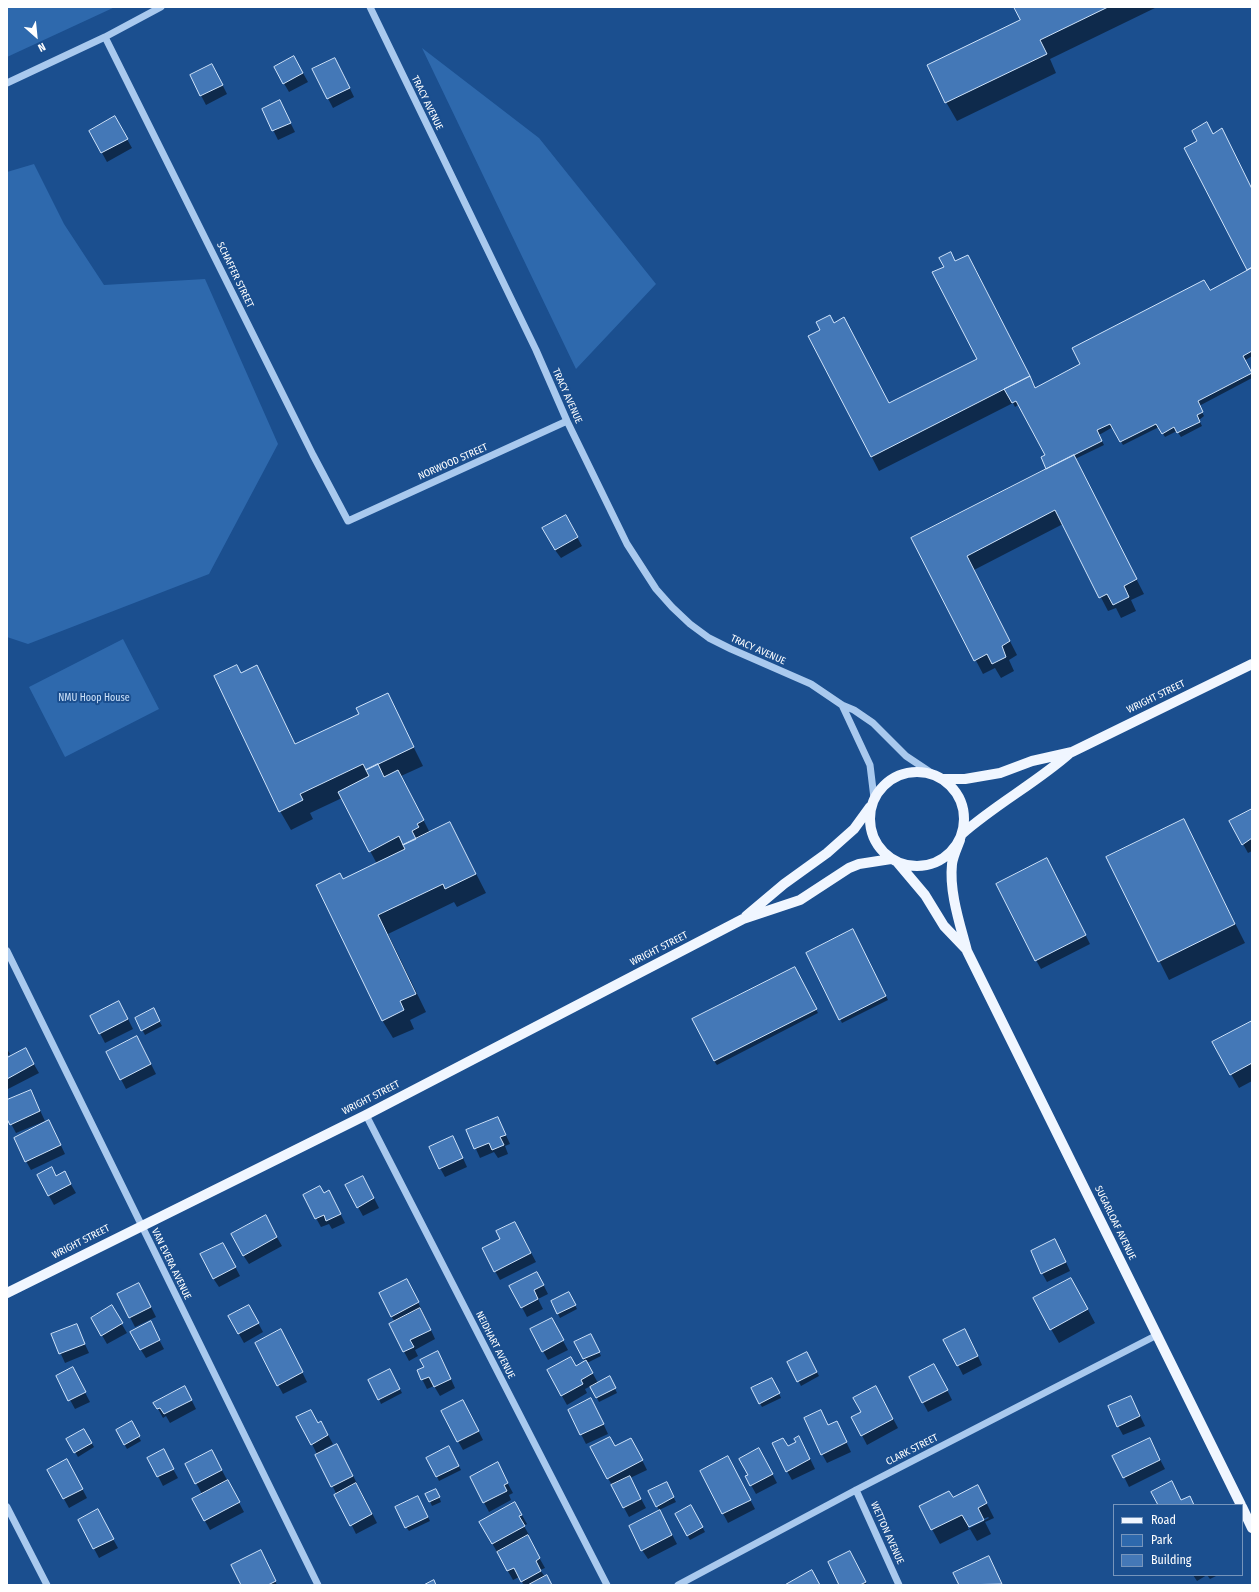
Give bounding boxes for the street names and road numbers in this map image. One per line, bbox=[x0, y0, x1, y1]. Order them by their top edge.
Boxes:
street label: TRACY AVENUE bbox=[409, 74, 445, 132]
street label: SCHAFFER STREET bbox=[214, 240, 256, 310]
street label: TRACY AVENUE bbox=[550, 367, 584, 425]
street label: NORWOOD STREET bbox=[416, 441, 490, 483]
street label: TRACY AVENUE bbox=[729, 633, 787, 667]
street label: WRIGHT STREET bbox=[1125, 678, 1187, 716]
street label: WRIGHT STREET bbox=[628, 929, 690, 969]
street label: WRIGHT STREET bbox=[340, 1078, 402, 1118]
street label: SUGARLOAF AVENUE bbox=[1092, 1184, 1138, 1262]
street label: WRIGHT STREET bbox=[50, 1222, 112, 1262]
street label: VAN EVERA AVENUE bbox=[149, 1226, 193, 1302]
street label: NEIDHART AVENUE bbox=[473, 1309, 517, 1381]
street label: CLARK STREET bbox=[884, 1432, 940, 1468]
street label: WETTON AVENUE bbox=[868, 1500, 906, 1566]

